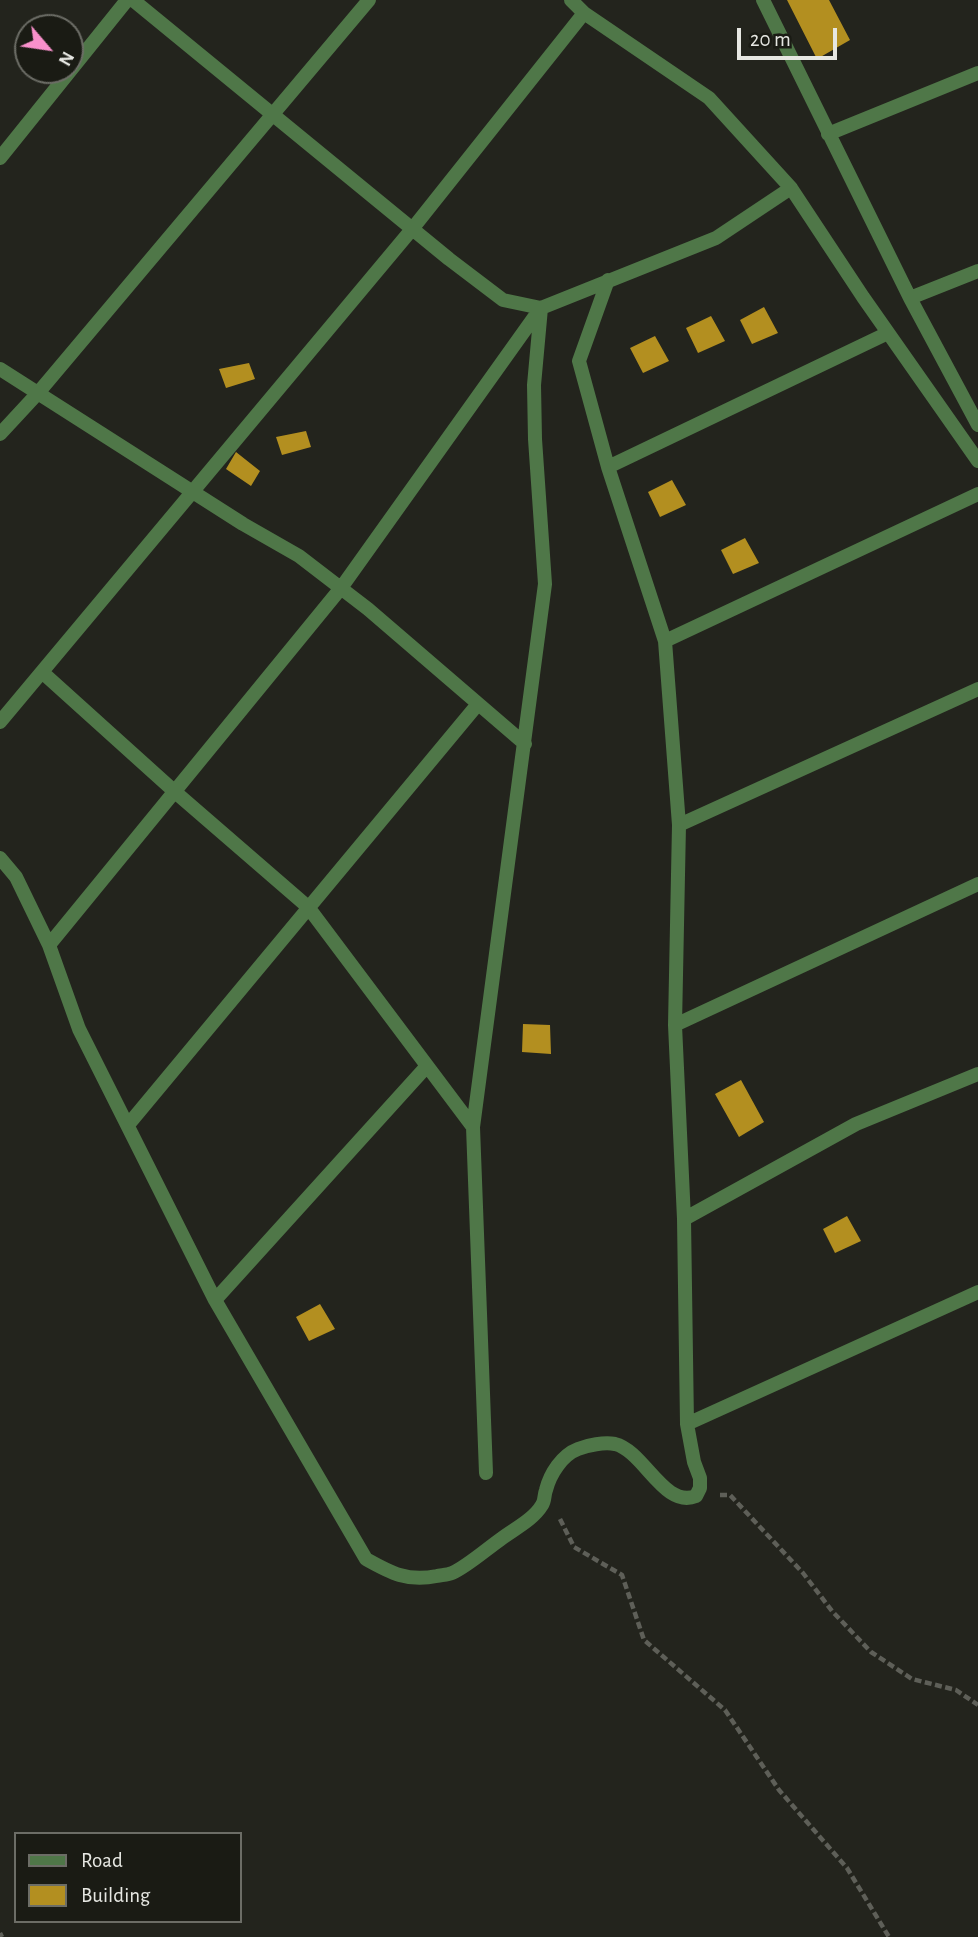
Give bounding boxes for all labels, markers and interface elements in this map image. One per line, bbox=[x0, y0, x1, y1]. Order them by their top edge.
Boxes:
north arrow bbox=[14, 14, 84, 84]
scale bar bbox=[740, 14, 840, 58]
text: 20 m bbox=[750, 29, 791, 50]
text: N bbox=[55, 48, 78, 69]
legend bbox=[14, 1832, 242, 1923]
text: Road bbox=[81, 1850, 123, 1871]
text: Building bbox=[81, 1885, 150, 1906]

